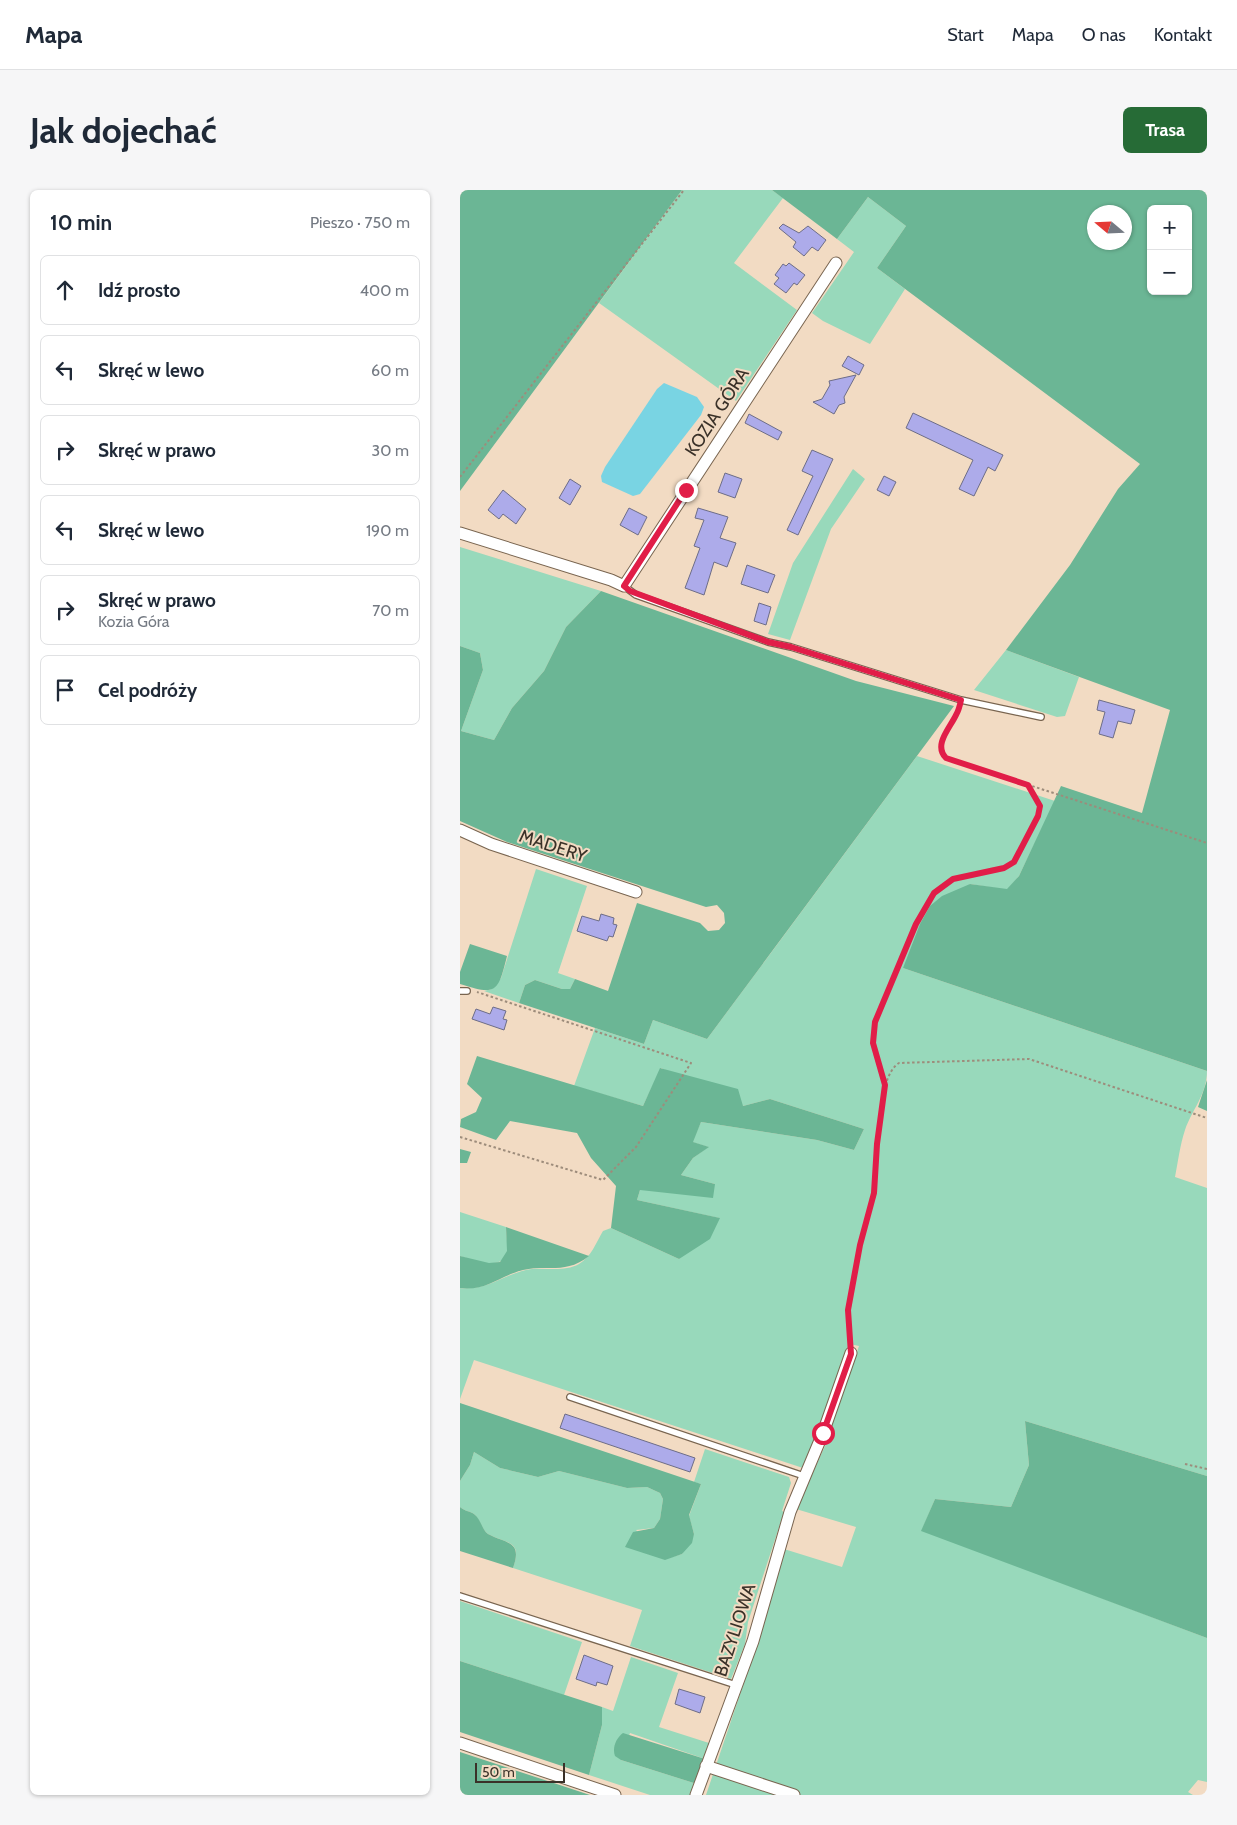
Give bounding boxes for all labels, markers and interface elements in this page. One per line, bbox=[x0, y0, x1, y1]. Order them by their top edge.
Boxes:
text: Mapa bbox=[25, 20, 82, 49]
text: Start bbox=[947, 24, 984, 46]
text: Mapa bbox=[1012, 24, 1054, 46]
text: O nas bbox=[1082, 24, 1126, 46]
text: Kontakt bbox=[1154, 24, 1212, 46]
button: Trasa bbox=[1123, 107, 1207, 153]
text: Jak dojechać bbox=[30, 109, 217, 152]
north arrow bbox=[1087, 205, 1132, 250]
map controls bbox=[1147, 205, 1192, 295]
button: + bbox=[1147, 205, 1192, 250]
text: 10 min bbox=[50, 210, 112, 235]
text: Pieszo · 750 m bbox=[310, 213, 410, 232]
button: − bbox=[1147, 250, 1192, 295]
icon: ahead bbox=[51, 276, 79, 304]
text: Idź prosto bbox=[98, 279, 180, 302]
text: 400 m bbox=[360, 281, 409, 300]
icon: left bbox=[51, 356, 79, 384]
text: Skręć w lewo bbox=[98, 359, 204, 382]
text: 60 m bbox=[371, 361, 409, 380]
street label: KOZIA GÓRA bbox=[680, 364, 754, 460]
icon: right bbox=[51, 436, 79, 464]
text: Skręć w prawo bbox=[98, 439, 216, 462]
text: 30 m bbox=[372, 441, 409, 460]
route end bbox=[675, 479, 698, 502]
icon: left bbox=[51, 516, 79, 544]
text: Skręć w lewo bbox=[98, 519, 204, 542]
text: 190 m bbox=[366, 521, 409, 540]
text: Skręć w prawo bbox=[98, 589, 216, 612]
icon: right bbox=[51, 596, 79, 624]
text: 70 m bbox=[372, 601, 409, 620]
text: Kozia Góra bbox=[98, 612, 169, 631]
icon: arrive bbox=[51, 676, 79, 704]
text: Cel podróży bbox=[98, 679, 197, 702]
street label: MADERY bbox=[516, 825, 590, 867]
route start bbox=[812, 1422, 835, 1445]
street label: BAZYLIOWA bbox=[710, 1581, 760, 1679]
scale bar bbox=[475, 1760, 565, 1783]
text: 50 m bbox=[482, 1763, 515, 1781]

